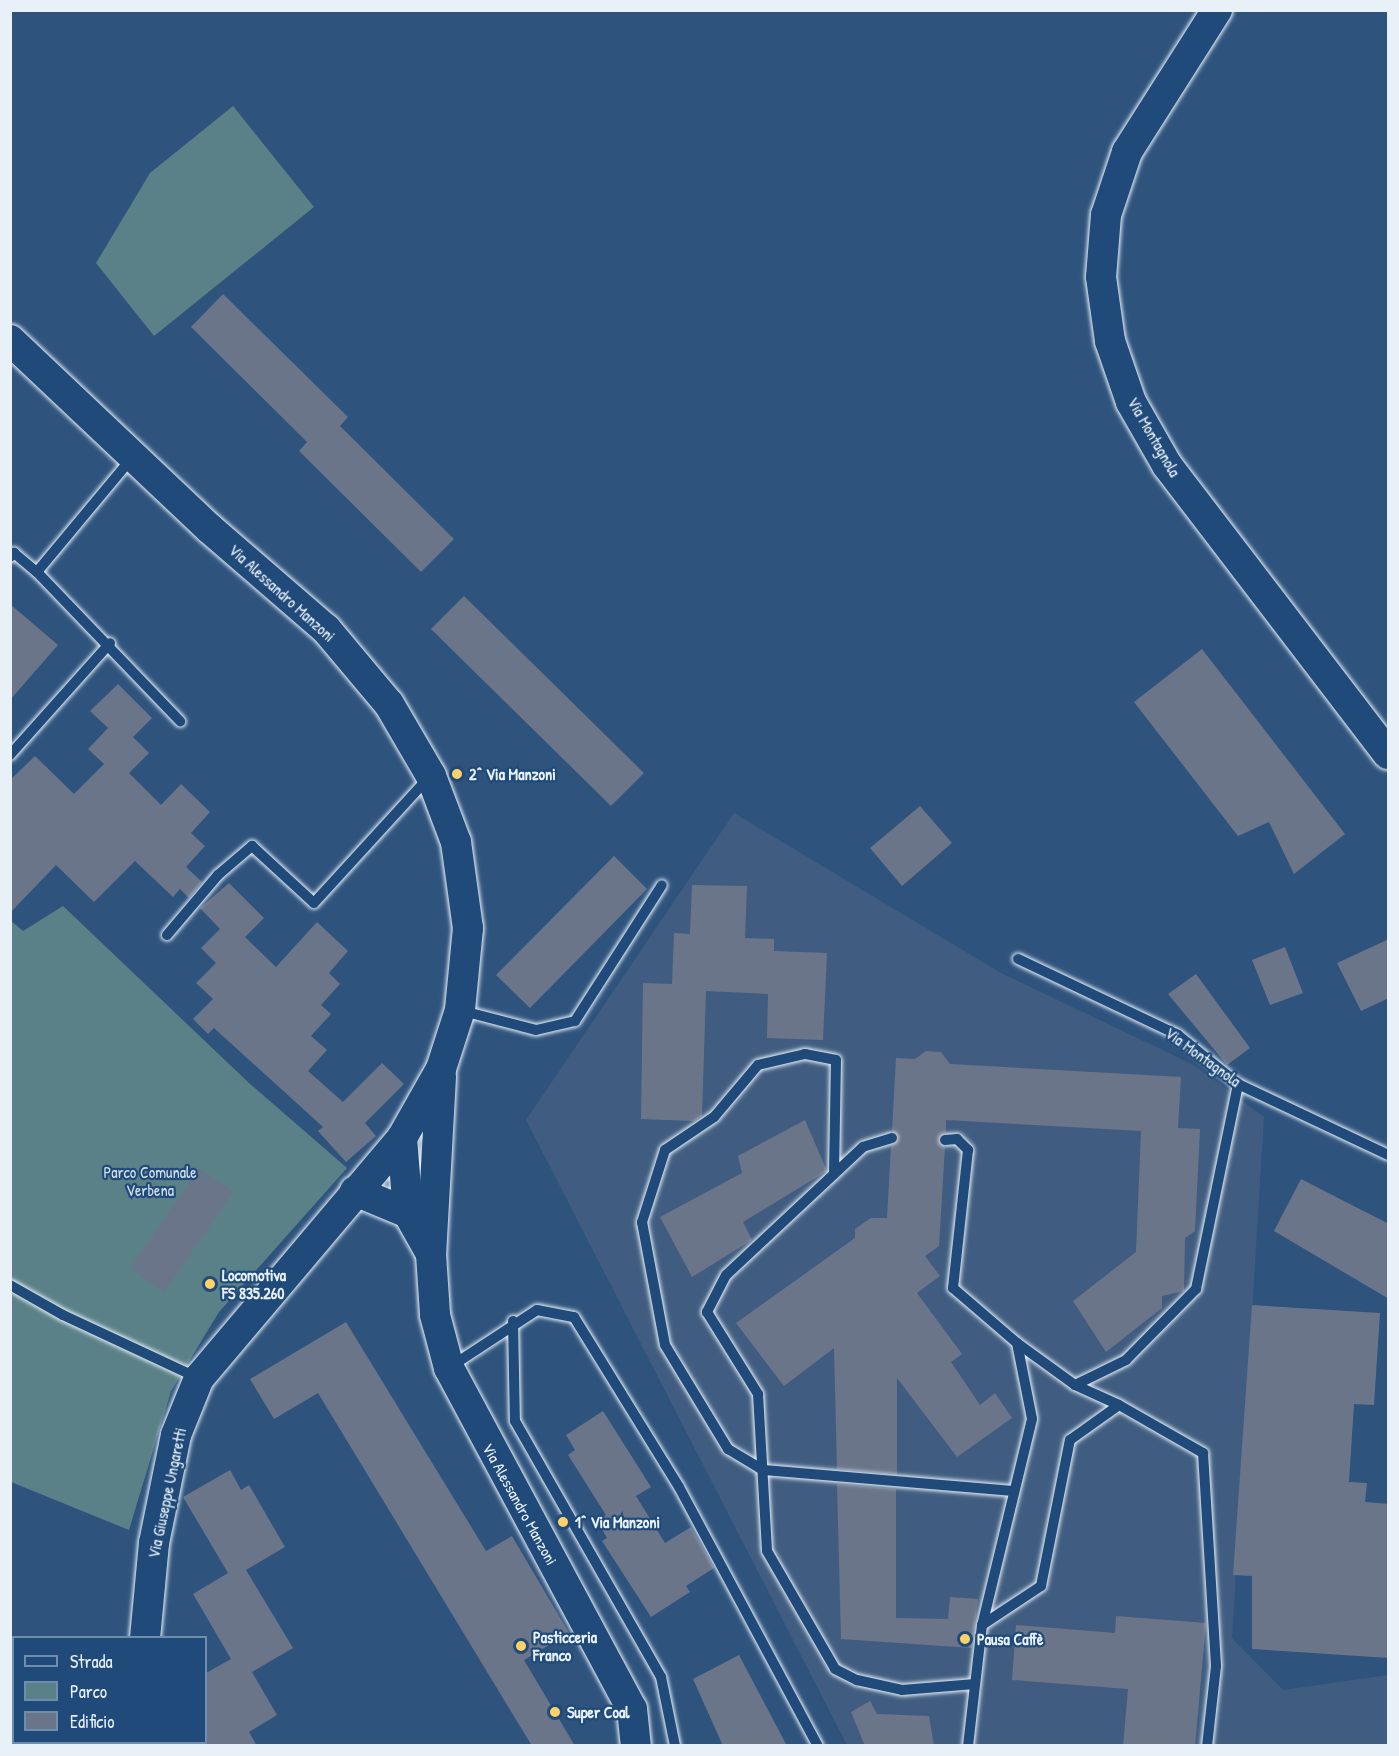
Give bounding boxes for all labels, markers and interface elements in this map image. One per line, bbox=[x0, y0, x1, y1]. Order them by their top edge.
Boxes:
street label: Via Montagnola bbox=[1123, 394, 1185, 480]
street label: Via Alessandro Manzoni bbox=[225, 540, 339, 646]
place label: 2^ Via Manzoni bbox=[469, 764, 556, 784]
marker: 2^ Via Manzoni bbox=[450, 767, 464, 781]
street label: Via Montagnola bbox=[1161, 1023, 1245, 1091]
park label: Parco Comunale Verbena bbox=[103, 1162, 197, 1200]
place label: Locomotiva FS 835.260 bbox=[222, 1265, 286, 1303]
marker: Locomotiva FS 835.260 bbox=[203, 1277, 217, 1291]
street label: Via Giuseppe Ungaretti bbox=[144, 1426, 190, 1560]
street label: Via Alessandro Manzoni bbox=[479, 1440, 561, 1568]
place label: 1^ Via Manzoni bbox=[575, 1512, 660, 1532]
marker: 1^ Via Manzoni bbox=[556, 1515, 570, 1529]
place label: Pasticceria Franco bbox=[533, 1627, 597, 1665]
place label: Pausa Caffè bbox=[977, 1629, 1043, 1649]
marker: Pausa Caffè bbox=[958, 1632, 972, 1646]
legend bbox=[12, 1636, 207, 1744]
marker: Pasticceria Franco bbox=[514, 1639, 528, 1653]
text: Strada bbox=[70, 1649, 113, 1674]
text: Parco bbox=[70, 1679, 107, 1704]
place label: Super Coal bbox=[567, 1702, 630, 1722]
marker: Super Coal bbox=[548, 1705, 562, 1719]
text: Edificio bbox=[70, 1709, 114, 1734]

